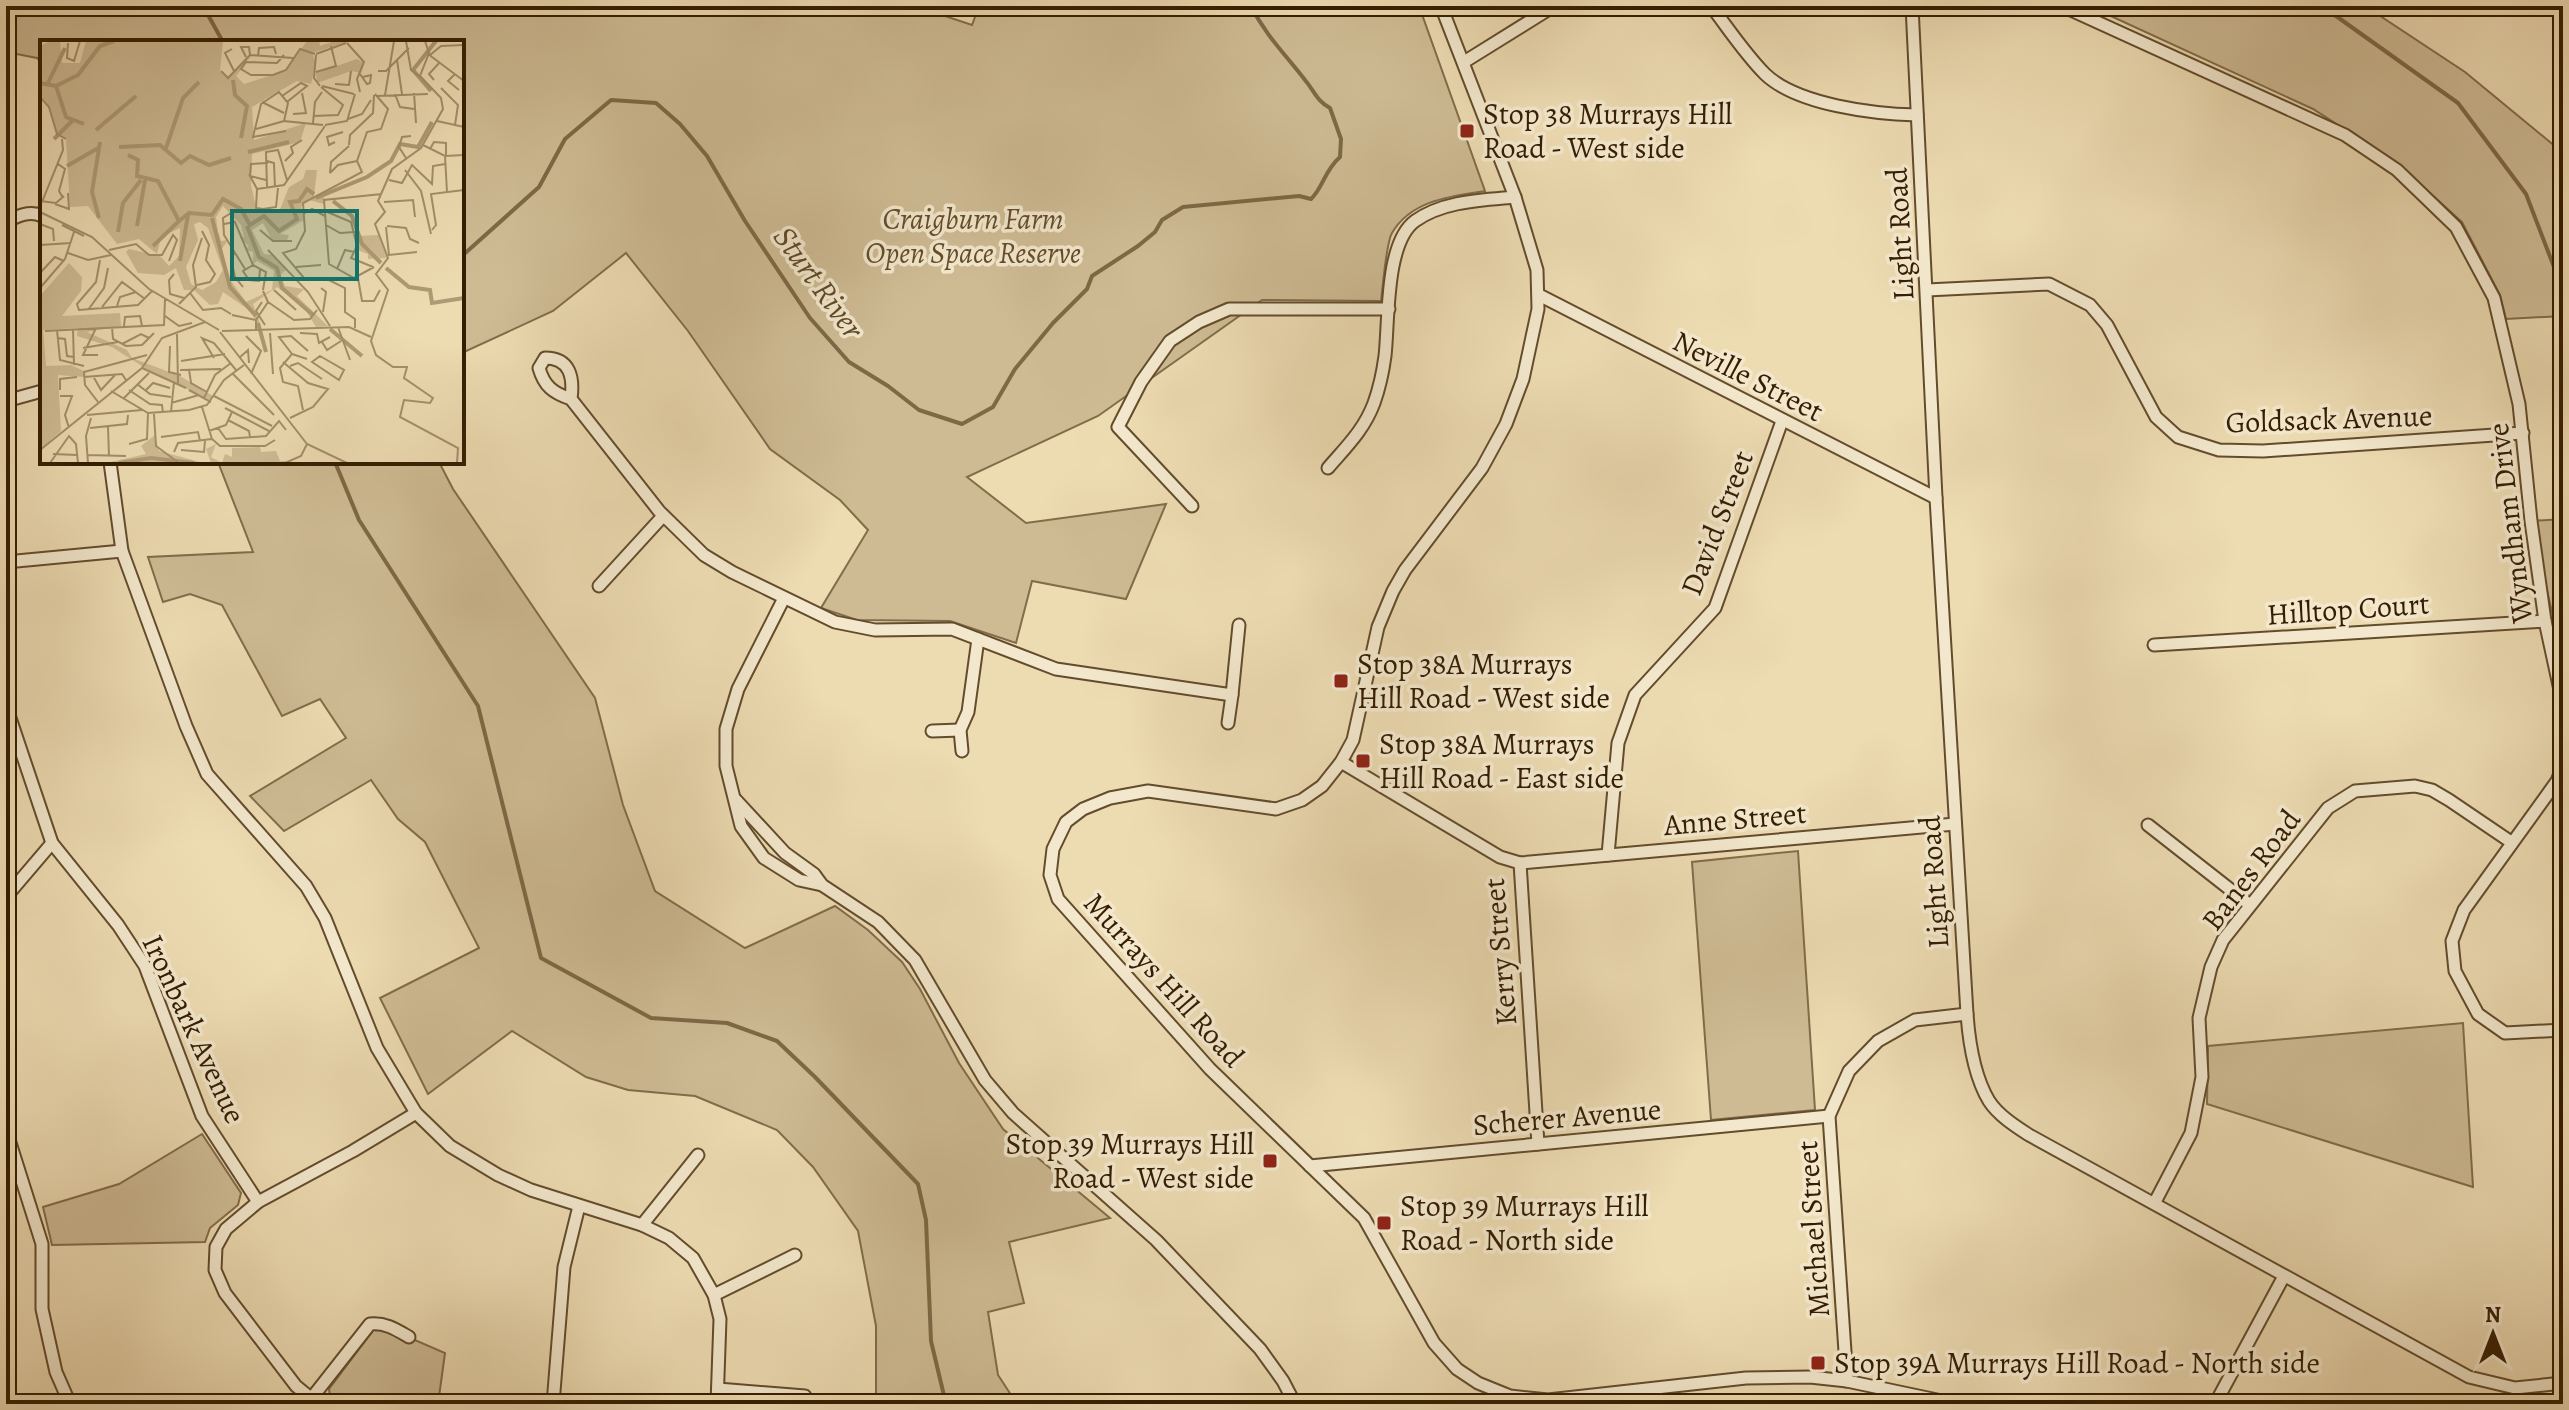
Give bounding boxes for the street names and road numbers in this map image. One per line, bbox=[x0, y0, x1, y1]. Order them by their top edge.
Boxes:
street label: Light Road bbox=[1877, 166, 1923, 301]
street label: Neville Street bbox=[1666, 321, 1830, 431]
street label: Goldsack Avenue bbox=[2225, 395, 2433, 443]
street label: Wyndham Drive bbox=[2478, 421, 2542, 626]
street label: David Street bbox=[1671, 445, 1763, 601]
street label: Hilltop Court bbox=[2265, 583, 2431, 635]
street label: Anne Street bbox=[1661, 793, 1808, 845]
street label: Banes Road bbox=[2192, 800, 2310, 939]
street label: Light Road bbox=[1909, 813, 1959, 950]
street label: Kerry Street bbox=[1474, 876, 1526, 1027]
street label: Murrays Hill Road bbox=[1075, 884, 1254, 1077]
street label: Ironbark Avenue bbox=[133, 928, 255, 1130]
street label: Scherer Avenue bbox=[1471, 1089, 1663, 1145]
street label: Michael Street bbox=[1787, 1139, 1839, 1319]

